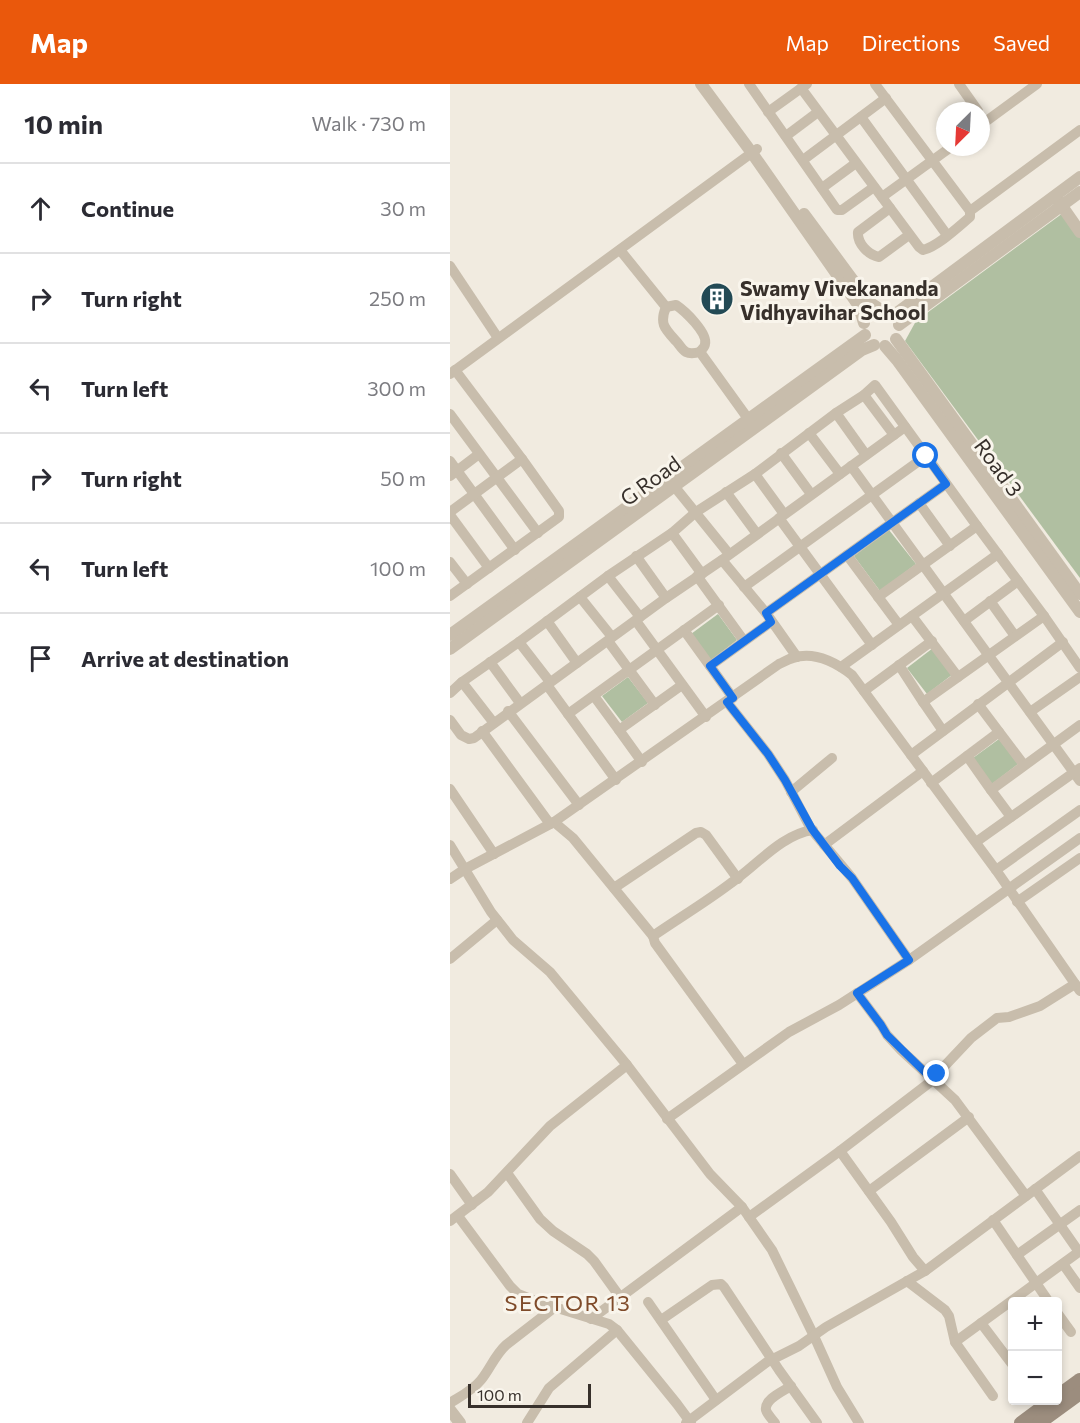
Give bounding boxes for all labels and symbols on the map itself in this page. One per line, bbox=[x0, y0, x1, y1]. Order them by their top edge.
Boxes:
north arrow bbox=[936, 102, 990, 156]
place label: Swamy Vivekananda Vidhyavihar School bbox=[740, 275, 939, 324]
building icon: Swamy Vivekananda Vidhyavihar School bbox=[699, 281, 735, 317]
street label: Road 3 bbox=[970, 433, 1028, 501]
route start bbox=[912, 442, 938, 468]
street label: G Road bbox=[615, 450, 685, 510]
route end bbox=[923, 1060, 949, 1086]
district label: SECTOR 13 bbox=[505, 1289, 631, 1316]
scale bar bbox=[468, 1381, 591, 1408]

